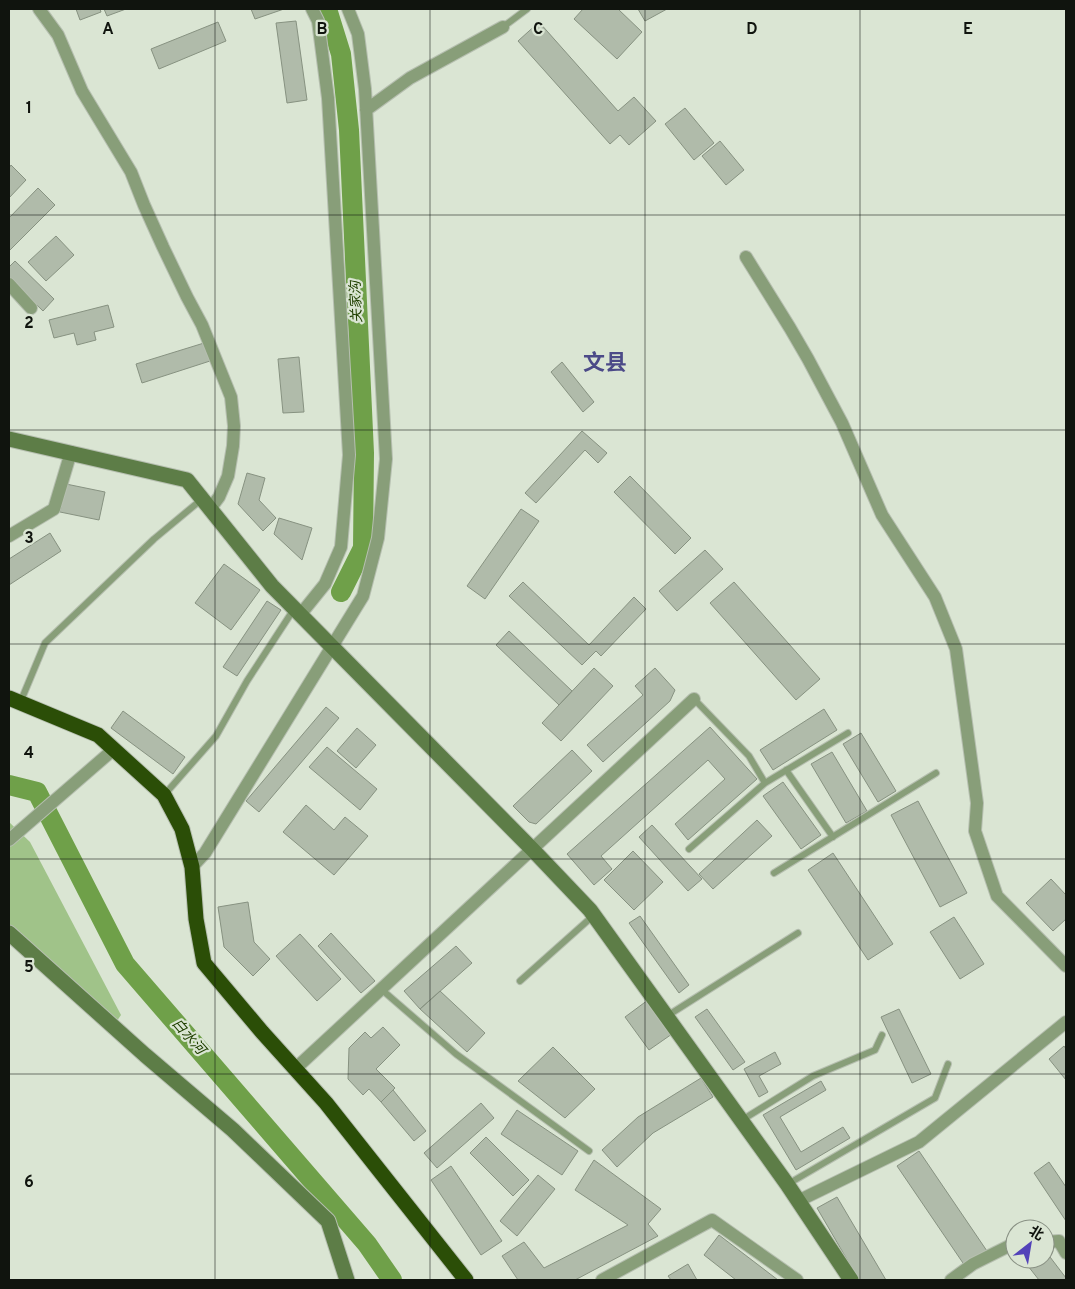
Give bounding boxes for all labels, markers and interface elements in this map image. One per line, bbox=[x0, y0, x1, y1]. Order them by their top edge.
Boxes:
text: A bbox=[102, 20, 114, 40]
text: B bbox=[316, 20, 328, 40]
text: C bbox=[533, 20, 543, 40]
text: D bbox=[746, 20, 758, 40]
text: E bbox=[963, 20, 973, 40]
text: 1 bbox=[26, 99, 32, 119]
water label: 关家沟 bbox=[347, 279, 367, 323]
text: 2 bbox=[24, 314, 34, 334]
district label: 文县 bbox=[583, 351, 627, 378]
text: 3 bbox=[24, 529, 34, 549]
text: 4 bbox=[24, 744, 34, 764]
text: 5 bbox=[24, 958, 34, 978]
water label: 白水河 bbox=[168, 1016, 210, 1061]
text: 6 bbox=[24, 1173, 34, 1193]
north arrow bbox=[1005, 1219, 1055, 1269]
text: 北 bbox=[1026, 1223, 1046, 1245]

